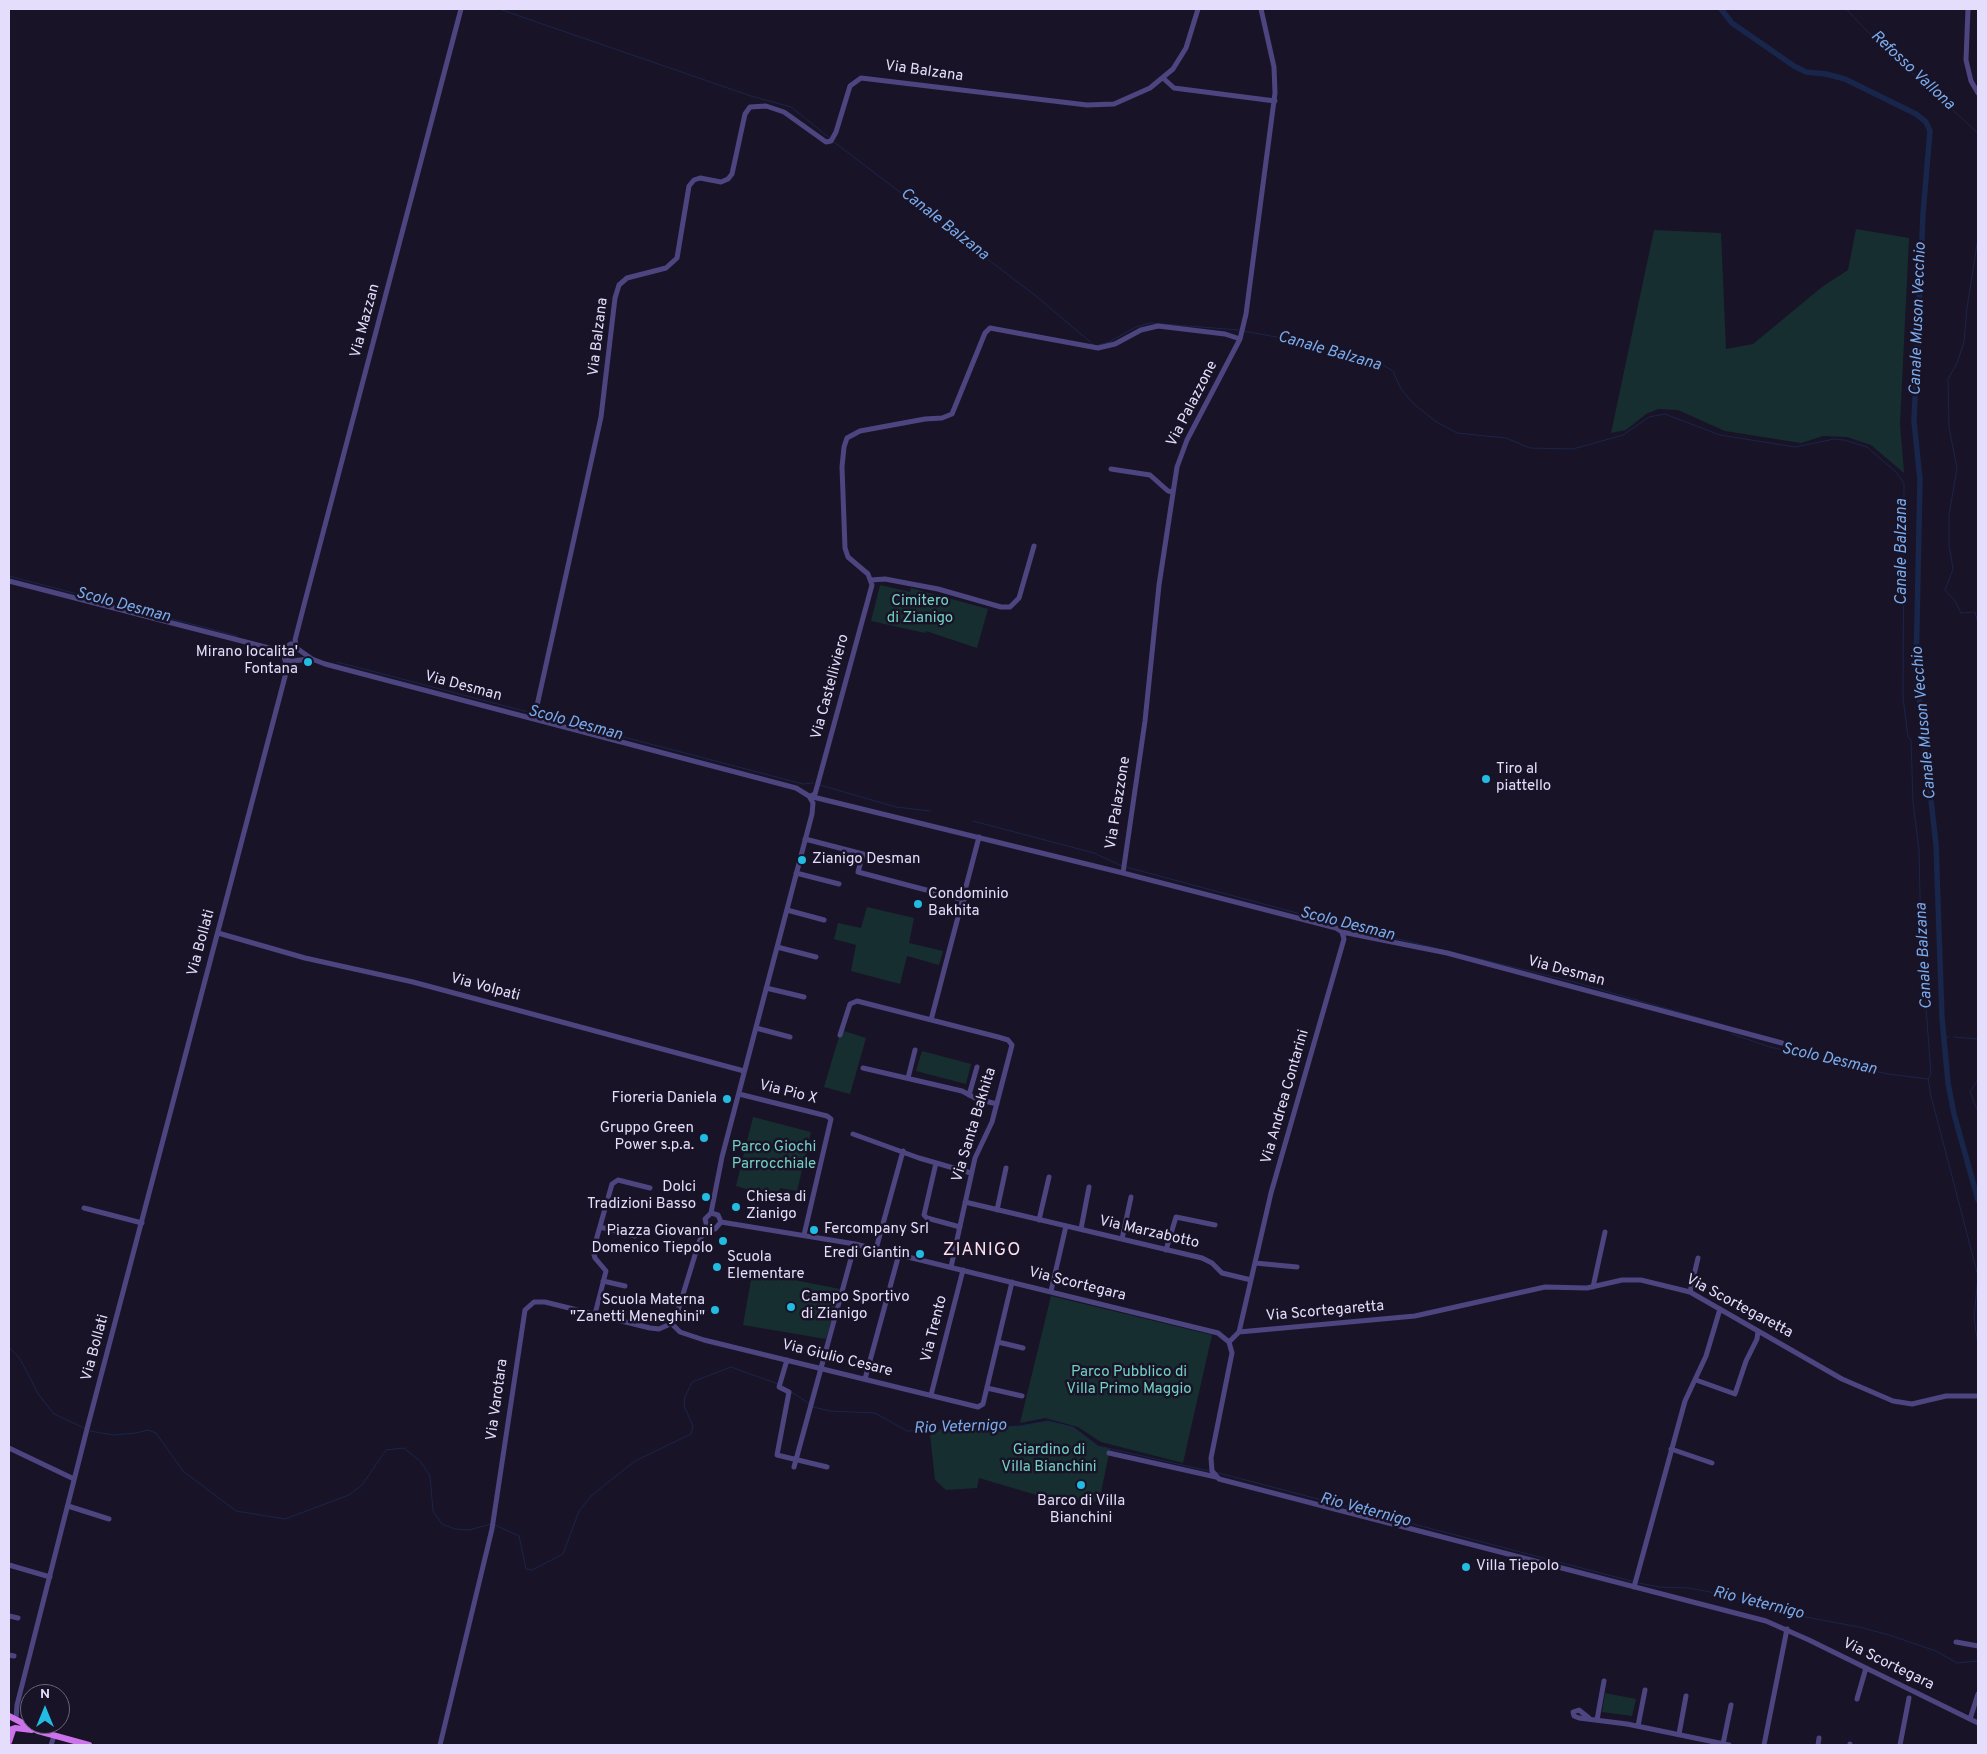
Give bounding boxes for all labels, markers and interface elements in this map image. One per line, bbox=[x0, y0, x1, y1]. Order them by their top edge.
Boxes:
water label: Refosso Vallona bbox=[1866, 27, 1958, 115]
street label: Via Balzana bbox=[884, 58, 964, 86]
water label: Canale Balzana bbox=[896, 185, 992, 265]
water label: Canale Muson Vecchio bbox=[1907, 242, 1931, 396]
street label: Via Mazzan bbox=[347, 282, 385, 360]
street label: Via Balzana bbox=[585, 297, 613, 377]
water label: Canale Balzana bbox=[1275, 328, 1383, 376]
street label: Via Palazzone bbox=[1164, 358, 1222, 450]
water label: Canale Balzana bbox=[1893, 499, 1913, 605]
water label: Scolo Desman bbox=[74, 584, 172, 628]
park label: Cimitero di Zianigo bbox=[887, 593, 953, 628]
street label: Via Castelliviero bbox=[808, 632, 854, 742]
place label: Mirano localita' Fontana bbox=[196, 644, 298, 679]
water label: Canale Muson Vecchio bbox=[1909, 646, 1941, 800]
marker: Mirano localita' Fontana bbox=[302, 656, 314, 668]
street label: Via Desman bbox=[422, 668, 504, 706]
water label: Scolo Desman bbox=[526, 702, 624, 746]
street label: Via Palazzone bbox=[1103, 755, 1135, 851]
place label: Tiro al piattello bbox=[1496, 761, 1551, 796]
marker: Tiro al piattello bbox=[1480, 773, 1492, 785]
place label: Zianigo Desman bbox=[812, 851, 921, 869]
marker: Zianigo Desman bbox=[796, 854, 808, 866]
place label: Condominio Bakhita bbox=[928, 886, 1009, 921]
marker: Condominio Bakhita bbox=[912, 898, 924, 910]
water label: Canale Balzana bbox=[1913, 902, 1937, 1010]
water label: Scolo Desman bbox=[1298, 904, 1396, 946]
street label: Via Bollati bbox=[184, 908, 220, 978]
street label: Via Desman bbox=[1525, 953, 1607, 991]
street label: Via Volpati bbox=[448, 970, 522, 1006]
street label: Via Andrea Contarini bbox=[1258, 1028, 1314, 1166]
water label: Scolo Desman bbox=[1780, 1040, 1878, 1080]
street label: Via Santa Bakhita bbox=[949, 1066, 1001, 1184]
street label: Via Pio X bbox=[757, 1077, 819, 1109]
place label: Fioreria Daniela bbox=[612, 1090, 717, 1108]
marker: Fioreria Daniela bbox=[721, 1093, 733, 1105]
place label: Gruppo Green Power s.p.a. bbox=[600, 1120, 694, 1155]
marker: Gruppo Green Power s.p.a. bbox=[698, 1132, 710, 1144]
park label: Parco Giochi Parrocchiale bbox=[732, 1139, 816, 1174]
place label: Dolci Tradizioni Basso bbox=[587, 1179, 696, 1214]
place label: Chiesa di Zianigo bbox=[746, 1189, 806, 1224]
marker: Dolci Tradizioni Basso bbox=[700, 1191, 712, 1203]
marker: Chiesa di Zianigo bbox=[730, 1201, 742, 1213]
street label: Via Marzabotto bbox=[1097, 1213, 1201, 1253]
place label: Fercompany Srl bbox=[824, 1221, 929, 1239]
place label: Piazza Giovanni Domenico Tiepolo bbox=[592, 1223, 713, 1258]
marker: Fercompany Srl bbox=[808, 1224, 820, 1236]
marker: Piazza Giovanni Domenico Tiepolo bbox=[717, 1235, 729, 1247]
district label: ZIANIGO bbox=[942, 1240, 1022, 1262]
place label: Eredi Giantin bbox=[823, 1245, 910, 1263]
marker: Eredi Giantin bbox=[914, 1248, 926, 1260]
place label: Scuola Elementare bbox=[727, 1249, 805, 1284]
marker: Scuola Elementare bbox=[711, 1261, 723, 1273]
street label: Via Scortegara bbox=[1026, 1264, 1128, 1306]
street label: Via Scortegaretta bbox=[1682, 1271, 1796, 1343]
place label: Campo Sportivo di Zianigo bbox=[801, 1289, 910, 1324]
place label: Scuola Materna "Zanetti Meneghini" bbox=[570, 1292, 705, 1327]
street label: Via Trento bbox=[918, 1294, 952, 1364]
street label: Via Scortegaretta bbox=[1265, 1298, 1385, 1326]
marker: Campo Sportivo di Zianigo bbox=[785, 1301, 797, 1313]
marker: Scuola Materna "Zanetti Meneghini" bbox=[709, 1304, 721, 1316]
street label: Via Bollati bbox=[78, 1313, 114, 1383]
street label: Via Giulio Cesare bbox=[780, 1337, 894, 1381]
street label: Via Varotara bbox=[483, 1358, 513, 1442]
park label: Parco Pubblico di Villa Primo Maggio bbox=[1066, 1364, 1192, 1399]
water label: Rio Veternigo bbox=[913, 1417, 1007, 1439]
park label: Giardino di Villa Bianchini bbox=[1001, 1442, 1097, 1477]
marker: Barco di Villa Bianchini bbox=[1075, 1479, 1087, 1491]
water label: Rio Veternigo bbox=[1318, 1490, 1412, 1532]
place label: Barco di Villa Bianchini bbox=[1037, 1493, 1125, 1528]
place label: Villa Tiepolo bbox=[1476, 1558, 1559, 1576]
marker: Villa Tiepolo bbox=[1460, 1561, 1472, 1573]
water label: Rio Veternigo bbox=[1711, 1583, 1805, 1625]
street label: Via Scortegara bbox=[1839, 1635, 1937, 1695]
north arrow bbox=[20, 1684, 70, 1734]
text: N bbox=[40, 1686, 50, 1703]

